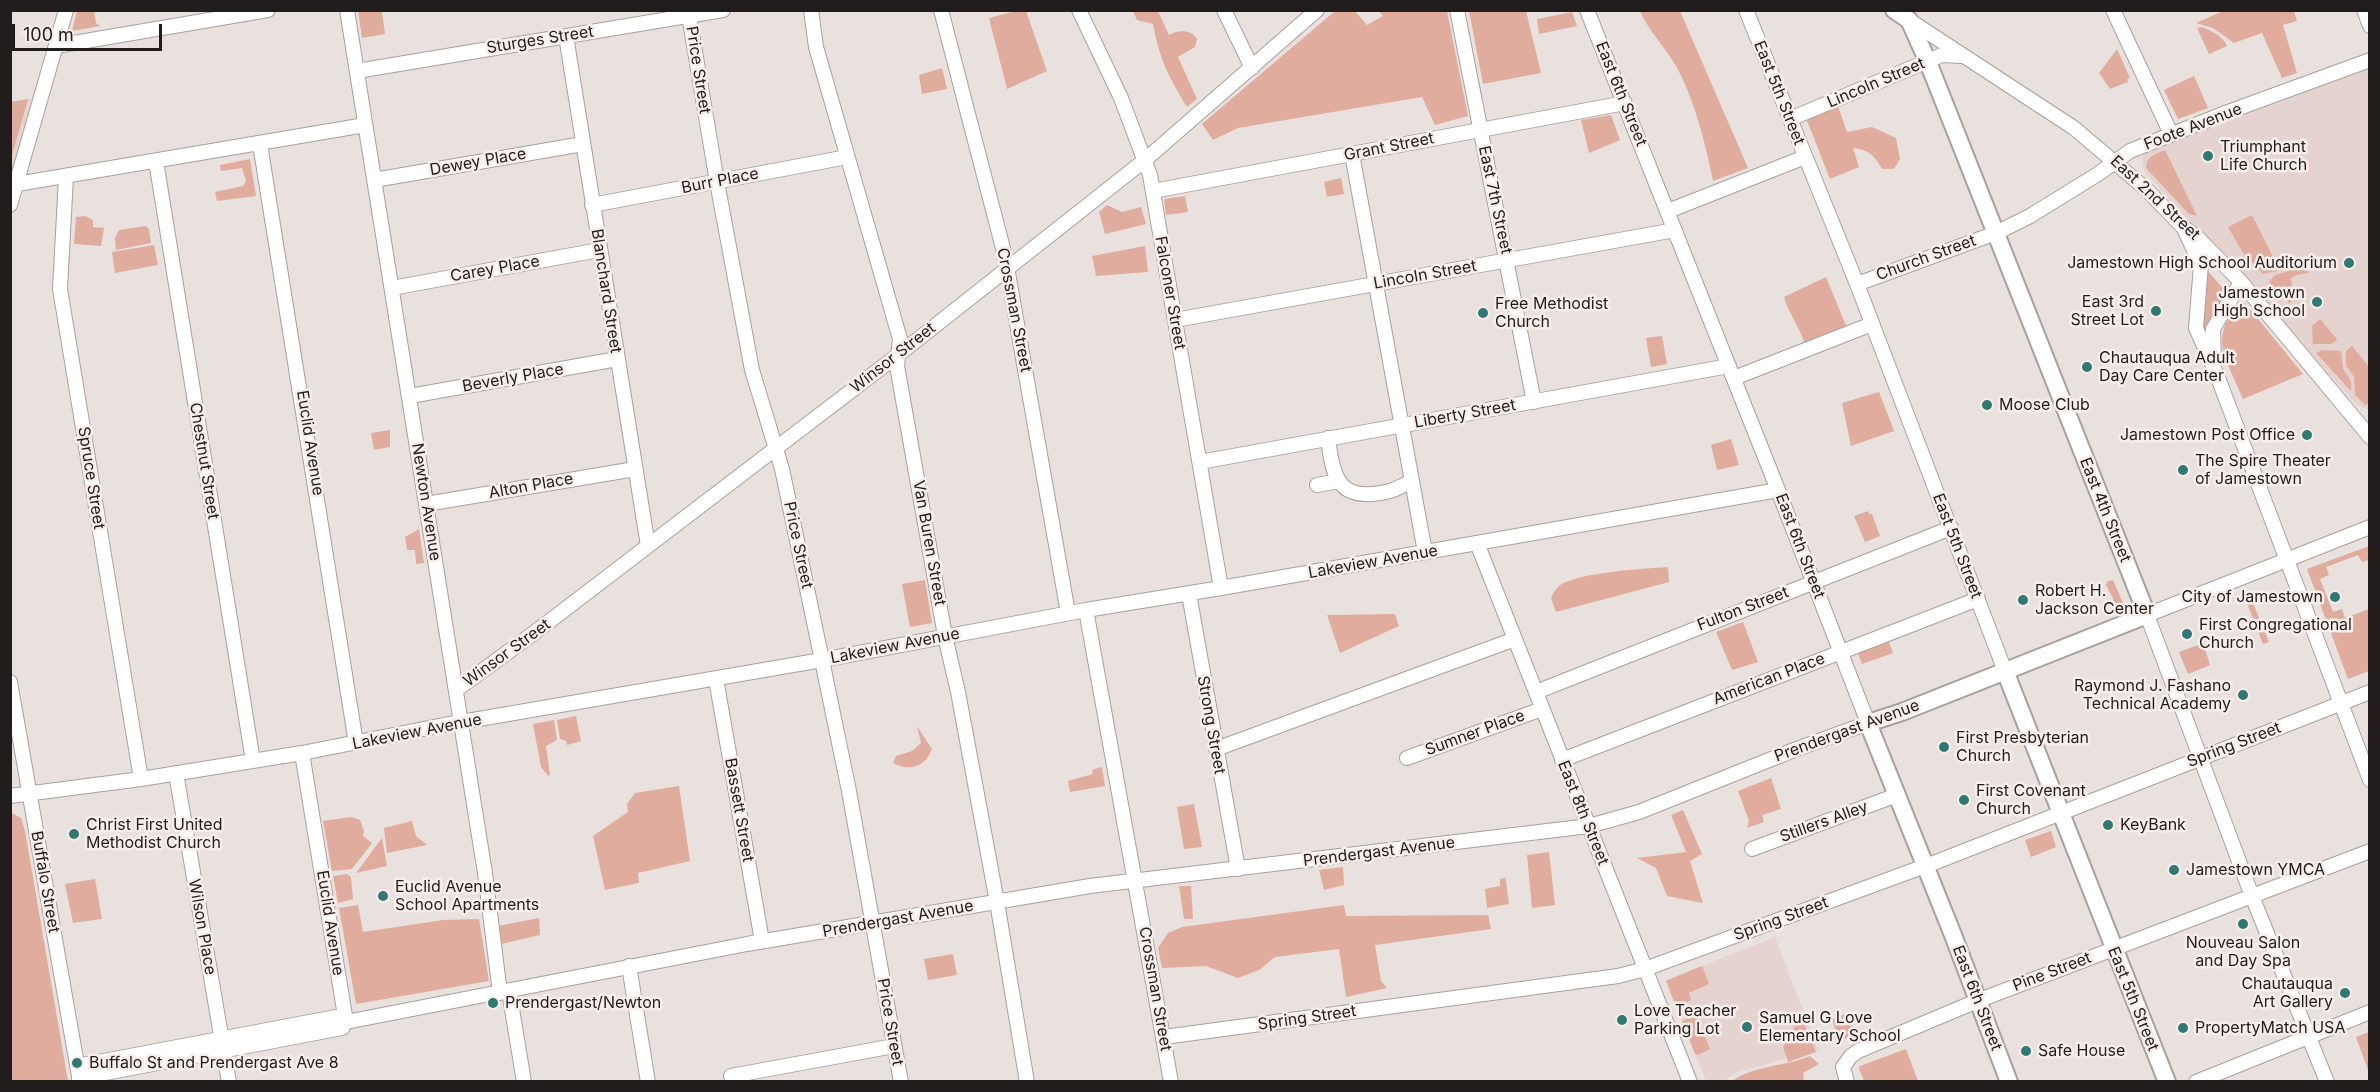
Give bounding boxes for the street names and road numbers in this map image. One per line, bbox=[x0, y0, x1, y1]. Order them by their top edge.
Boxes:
street label: Sturges Street bbox=[485, 22, 595, 58]
street label: Price Street bbox=[682, 25, 714, 115]
street label: East 5th Street bbox=[1749, 38, 1809, 148]
street label: East 6th Street bbox=[1591, 39, 1651, 149]
street label: Lincoln Street bbox=[1824, 54, 1928, 112]
street label: Foote Avenue bbox=[2141, 100, 2245, 154]
street label: Grant Street bbox=[1342, 129, 1436, 165]
street label: Dewey Place bbox=[428, 144, 528, 180]
street label: East 7th Street bbox=[1474, 144, 1516, 256]
street label: East 2nd Street bbox=[2106, 152, 2204, 244]
street label: Burr Place bbox=[680, 164, 760, 198]
street label: Blanchard Street bbox=[587, 227, 625, 355]
street label: Church Street bbox=[1874, 231, 1978, 285]
street label: Falconer Street bbox=[1151, 235, 1189, 351]
street label: Crossman Street bbox=[993, 246, 1035, 374]
street label: Carey Place bbox=[449, 252, 541, 286]
street label: Lincoln Street bbox=[1372, 257, 1478, 293]
street label: Winsor Street bbox=[847, 319, 939, 397]
street label: Beverly Place bbox=[461, 360, 565, 396]
street label: Euclid Avenue bbox=[292, 389, 328, 497]
street label: Liberty Street bbox=[1413, 396, 1517, 432]
street label: Chestnut Street bbox=[185, 401, 223, 521]
street label: Spruce Street bbox=[73, 425, 109, 531]
street label: Newton Avenue bbox=[407, 442, 445, 562]
street label: East 4th Street bbox=[2075, 455, 2135, 565]
street label: Alton Place bbox=[487, 469, 575, 503]
street label: Van Buren Street bbox=[908, 479, 950, 607]
street label: East 6th Street bbox=[1771, 491, 1829, 601]
street label: East 5th Street bbox=[1928, 491, 1986, 601]
street label: Price Street bbox=[779, 500, 817, 590]
street label: Lakeview Avenue bbox=[1307, 541, 1439, 583]
street label: Fulton Street bbox=[1695, 583, 1791, 635]
street label: Winsor Street bbox=[460, 615, 554, 691]
street label: Lakeview Avenue bbox=[829, 624, 961, 668]
street label: American Place bbox=[1710, 649, 1828, 709]
street label: Strong Street bbox=[1193, 674, 1229, 776]
street label: Prendergast Avenue bbox=[1772, 696, 1922, 766]
street label: Sumner Place bbox=[1423, 706, 1527, 760]
street label: Lakeview Avenue bbox=[351, 710, 483, 754]
street label: Spring Street bbox=[2184, 718, 2284, 772]
street label: Bassett Street bbox=[720, 756, 758, 864]
street label: East 8th Street bbox=[1553, 758, 1613, 868]
street label: Stillers Alley bbox=[1777, 797, 1871, 847]
street label: Buffalo Street bbox=[27, 830, 63, 934]
street label: Prendergast Avenue bbox=[1302, 833, 1456, 871]
street label: Euclid Avenue bbox=[312, 869, 348, 977]
street label: Wilson Place bbox=[184, 878, 220, 976]
street label: Spring Street bbox=[1731, 893, 1831, 945]
street label: Prendergast Avenue bbox=[821, 896, 975, 942]
street label: Crossman Street bbox=[1135, 925, 1175, 1053]
street label: East 6th Street bbox=[1948, 943, 2006, 1053]
street label: East 5th Street bbox=[2103, 944, 2163, 1054]
street label: Pine Street bbox=[2010, 948, 2094, 996]
street label: Price Street bbox=[873, 977, 907, 1067]
street label: Spring Street bbox=[1257, 1002, 1357, 1034]

